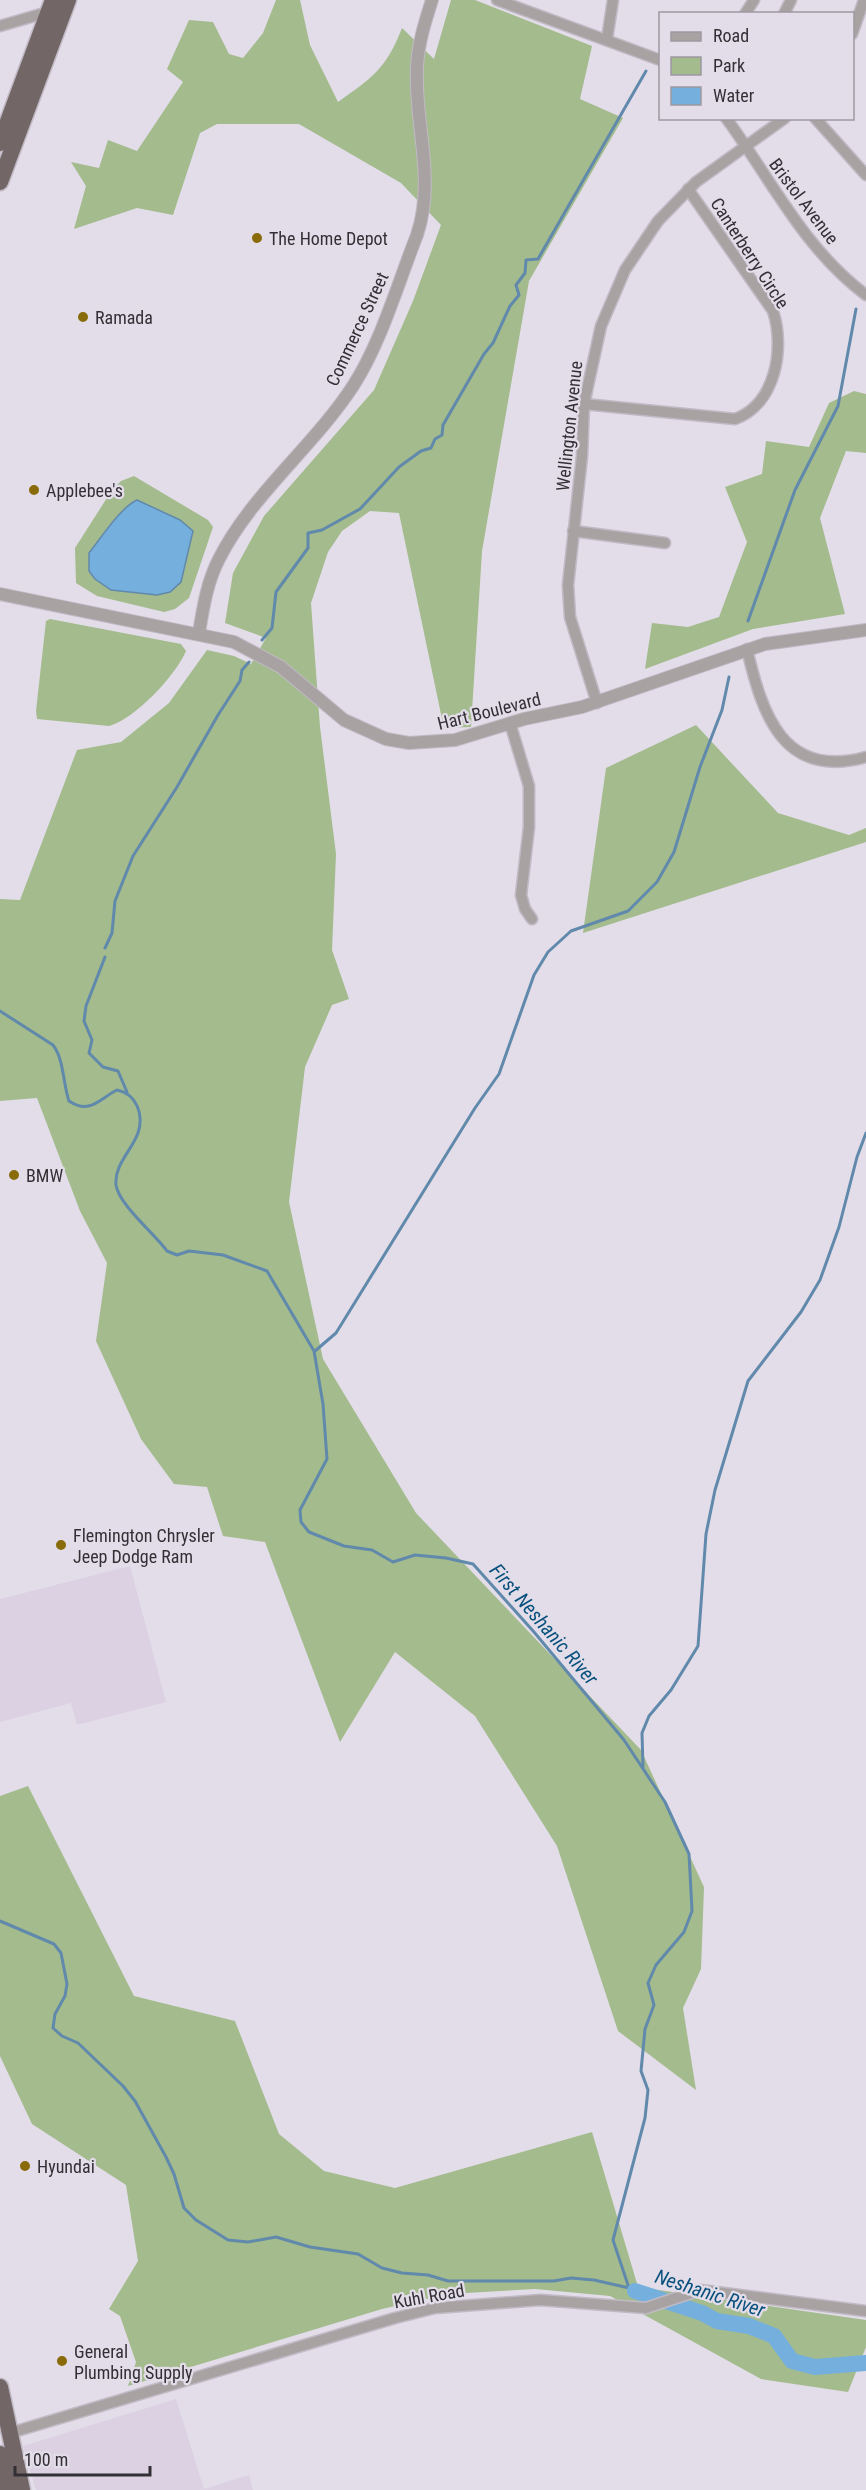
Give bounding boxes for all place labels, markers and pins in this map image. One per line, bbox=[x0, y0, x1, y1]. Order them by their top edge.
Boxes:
place label: The Home Depot bbox=[269, 228, 388, 249]
marker: The Home Depot bbox=[250, 231, 264, 245]
place label: Ramada bbox=[95, 307, 153, 328]
marker: Ramada bbox=[76, 310, 90, 324]
place label: Applebee's bbox=[46, 480, 123, 501]
marker: Applebee's bbox=[27, 483, 41, 497]
place label: BMW bbox=[26, 1165, 63, 1186]
marker: BMW bbox=[7, 1168, 21, 1182]
place label: Flemington Chrysler Jeep Dodge Ram bbox=[73, 1525, 215, 1567]
marker: Flemington Chrysler Jeep Dodge Ram bbox=[54, 1538, 68, 1552]
place label: Hyundai bbox=[37, 2156, 95, 2177]
marker: Hyundai bbox=[18, 2159, 32, 2173]
place label: General Plumbing Supply bbox=[74, 2341, 193, 2383]
marker: General Plumbing Supply bbox=[55, 2354, 69, 2368]

